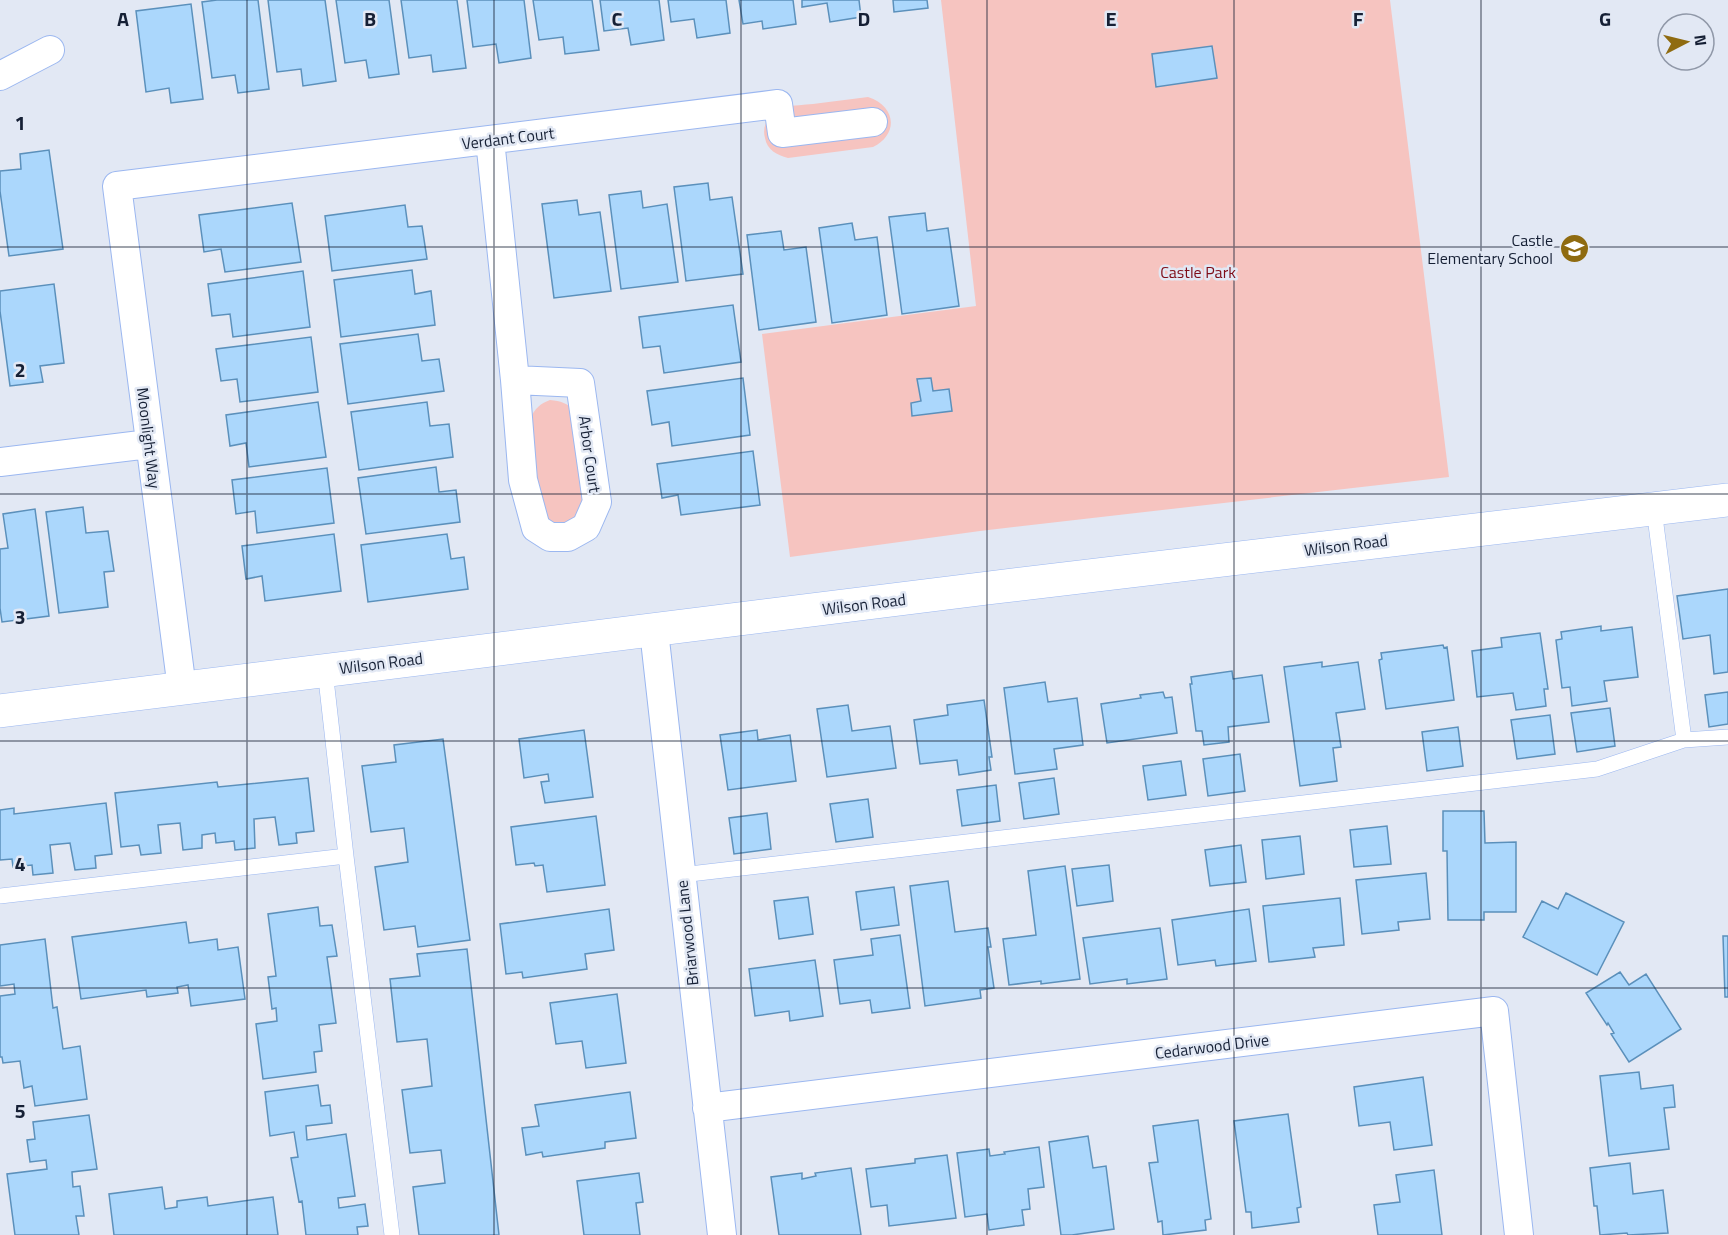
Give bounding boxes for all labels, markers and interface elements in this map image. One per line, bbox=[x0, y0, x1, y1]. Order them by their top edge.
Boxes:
text: A bbox=[117, 3, 129, 34]
text: B bbox=[364, 3, 376, 34]
text: C bbox=[612, 3, 623, 34]
text: D bbox=[858, 3, 870, 34]
text: E bbox=[1105, 3, 1117, 34]
text: F bbox=[1353, 3, 1364, 34]
text: G bbox=[1599, 3, 1611, 34]
north arrow bbox=[1656, 12, 1716, 72]
text: N bbox=[1688, 33, 1713, 47]
text: 1 bbox=[14, 107, 26, 138]
street label: Verdant Court bbox=[460, 120, 556, 156]
place label: Castle Elementary School bbox=[1427, 228, 1553, 270]
school or university icon: Castle Elementary School bbox=[1558, 233, 1590, 265]
park label: Castle Park bbox=[1160, 260, 1236, 284]
text: 2 bbox=[14, 354, 26, 385]
street label: Moonlight Way bbox=[131, 386, 167, 490]
street label: Arbor Court bbox=[573, 414, 607, 494]
street label: Wilson Road bbox=[1303, 528, 1389, 562]
street label: Wilson Road bbox=[821, 587, 907, 621]
text: 3 bbox=[14, 601, 26, 632]
street label: Wilson Road bbox=[338, 646, 424, 680]
text: 4 bbox=[14, 848, 26, 879]
street label: Briarwood Lane bbox=[670, 879, 704, 987]
street label: Cedarwood Drive bbox=[1154, 1027, 1270, 1065]
text: 5 bbox=[14, 1095, 26, 1126]

